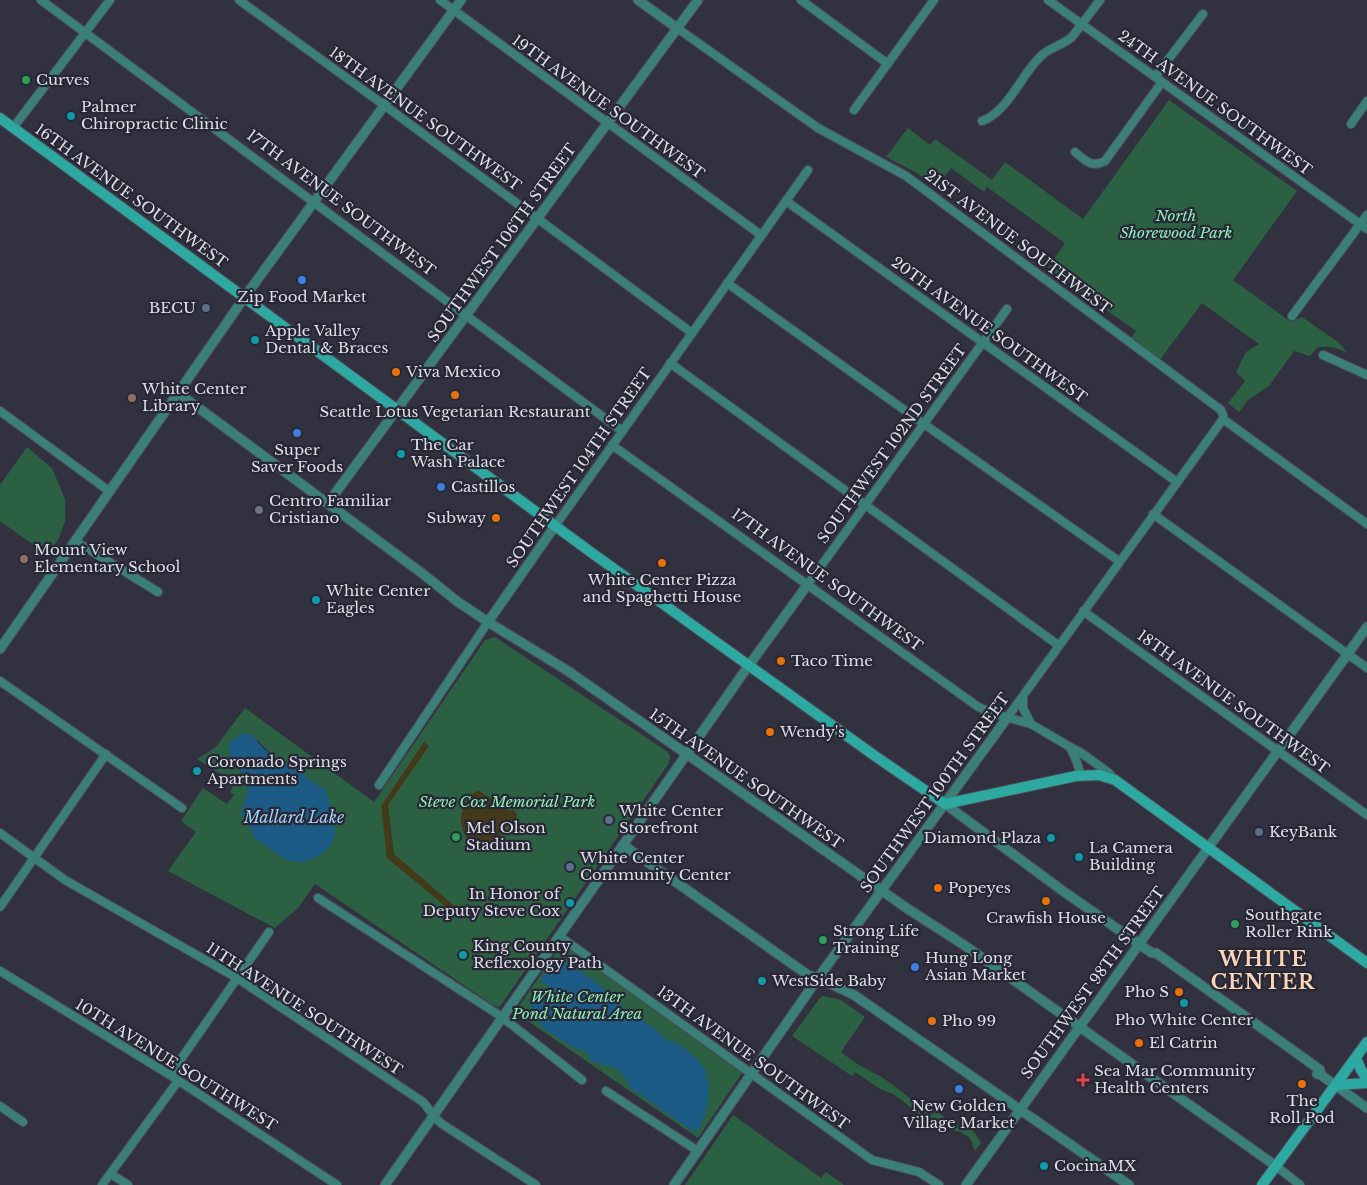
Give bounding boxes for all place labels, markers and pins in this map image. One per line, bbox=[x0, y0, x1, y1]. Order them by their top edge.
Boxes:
place label: Curves bbox=[36, 70, 90, 89]
marker: Curves bbox=[20, 74, 32, 86]
place label: Palmer Chiropractic Clinic bbox=[81, 97, 228, 133]
marker: Palmer Chiropractic Clinic bbox=[65, 110, 77, 122]
marker: Zip Food Market bbox=[296, 274, 308, 286]
place label: Zip Food Market bbox=[237, 287, 367, 306]
place label: BECU bbox=[149, 298, 196, 317]
marker: BECU bbox=[200, 302, 212, 314]
place label: Apple Valley Dental & Braces bbox=[264, 321, 388, 357]
marker: Apple Valley Dental & Braces bbox=[249, 334, 261, 346]
place label: Viva Mexico bbox=[405, 362, 501, 381]
marker: Viva Mexico bbox=[390, 366, 402, 378]
place label: White Center Library bbox=[141, 379, 247, 415]
marker: Seattle Lotus Vegetarian Restaurant bbox=[449, 389, 461, 401]
marker: White Center Library bbox=[126, 392, 138, 404]
place label: Seattle Lotus Vegetarian Restaurant bbox=[319, 402, 591, 421]
marker: Super Saver Foods bbox=[291, 427, 303, 439]
place label: The Car Wash Palace bbox=[410, 435, 505, 471]
place label: Super Saver Foods bbox=[251, 440, 343, 476]
marker: The Car Wash Palace bbox=[395, 448, 407, 460]
place label: Castillos bbox=[451, 477, 515, 496]
marker: Castillos bbox=[435, 481, 447, 493]
place label: Centro Familiar Cristiano bbox=[269, 491, 392, 527]
marker: Centro Familiar Cristiano bbox=[253, 504, 265, 516]
place label: Subway bbox=[427, 508, 486, 527]
marker: Subway bbox=[490, 512, 502, 524]
place label: Mount View Elementary School bbox=[34, 540, 181, 576]
marker: Mount View Elementary School bbox=[18, 553, 30, 565]
marker: White Center Pizza and Spaghetti House bbox=[656, 557, 668, 569]
place label: White Center Pizza and Spaghetti House bbox=[583, 570, 741, 606]
place label: White Center Eagles bbox=[325, 581, 431, 617]
marker: White Center Eagles bbox=[310, 594, 322, 606]
place label: Taco Time bbox=[791, 651, 873, 670]
marker: Taco Time bbox=[775, 655, 787, 667]
place label: Wendy's bbox=[779, 722, 845, 741]
marker: Wendy's bbox=[764, 726, 776, 738]
place label: Coronado Springs Apartments bbox=[206, 752, 347, 788]
marker: Coronado Springs Apartments bbox=[191, 765, 203, 777]
place label: White Center Storefront bbox=[618, 801, 724, 837]
marker: White Center Storefront bbox=[603, 814, 615, 826]
place label: Mel Olson Stadium bbox=[466, 818, 546, 854]
place label: KeyBank bbox=[1269, 822, 1338, 841]
marker: KeyBank bbox=[1253, 826, 1265, 838]
place label: Diamond Plaza bbox=[923, 828, 1042, 847]
marker: Mel Olson Stadium bbox=[450, 831, 462, 843]
marker: Diamond Plaza bbox=[1045, 832, 1057, 844]
place label: La Camera Building bbox=[1089, 838, 1174, 874]
place label: White Center Community Center bbox=[579, 848, 732, 884]
marker: La Camera Building bbox=[1073, 851, 1085, 863]
marker: White Center Community Center bbox=[564, 861, 576, 873]
place label: Popeyes bbox=[948, 878, 1011, 897]
marker: Popeyes bbox=[932, 882, 944, 894]
place label: In Honor of Deputy Steve Cox bbox=[423, 884, 562, 920]
marker: Crawfish House bbox=[1040, 895, 1052, 907]
marker: In Honor of Deputy Steve Cox bbox=[564, 897, 576, 909]
place label: Southgate Roller Rink bbox=[1245, 905, 1333, 941]
place label: Crawfish House bbox=[986, 908, 1106, 927]
marker: Southgate Roller Rink bbox=[1229, 918, 1241, 930]
place label: Strong Life Training bbox=[833, 921, 919, 957]
marker: Strong Life Training bbox=[817, 934, 829, 946]
place label: King County Reflexology Path bbox=[473, 936, 602, 972]
place label: Hung Long Asian Market bbox=[924, 948, 1027, 984]
marker: King County Reflexology Path bbox=[457, 949, 469, 961]
marker: Hung Long Asian Market bbox=[909, 961, 921, 973]
place label: WestSide Baby bbox=[771, 971, 887, 990]
marker: WestSide Baby bbox=[756, 975, 768, 987]
place label: Pho S bbox=[1125, 982, 1169, 1001]
marker: Pho S bbox=[1173, 986, 1185, 998]
marker: Pho White Center bbox=[1178, 997, 1190, 1009]
place label: Pho White Center bbox=[1115, 1010, 1254, 1029]
place label: Pho 99 bbox=[942, 1011, 996, 1030]
marker: Pho 99 bbox=[926, 1015, 938, 1027]
place label: El Catrin bbox=[1149, 1033, 1218, 1052]
marker: El Catrin bbox=[1133, 1037, 1145, 1049]
place label: Sea Mar Community Health Centers bbox=[1094, 1061, 1256, 1097]
marker: Sea Mar Community Health Centers bbox=[1076, 1073, 1090, 1087]
marker: The Roll Pod bbox=[1296, 1078, 1308, 1090]
marker: New Golden Village Market bbox=[953, 1083, 965, 1095]
place label: The Roll Pod bbox=[1269, 1091, 1335, 1127]
place label: New Golden Village Market bbox=[902, 1096, 1015, 1132]
place label: CocinaMX bbox=[1054, 1156, 1137, 1175]
marker: CocinaMX bbox=[1038, 1160, 1050, 1172]

